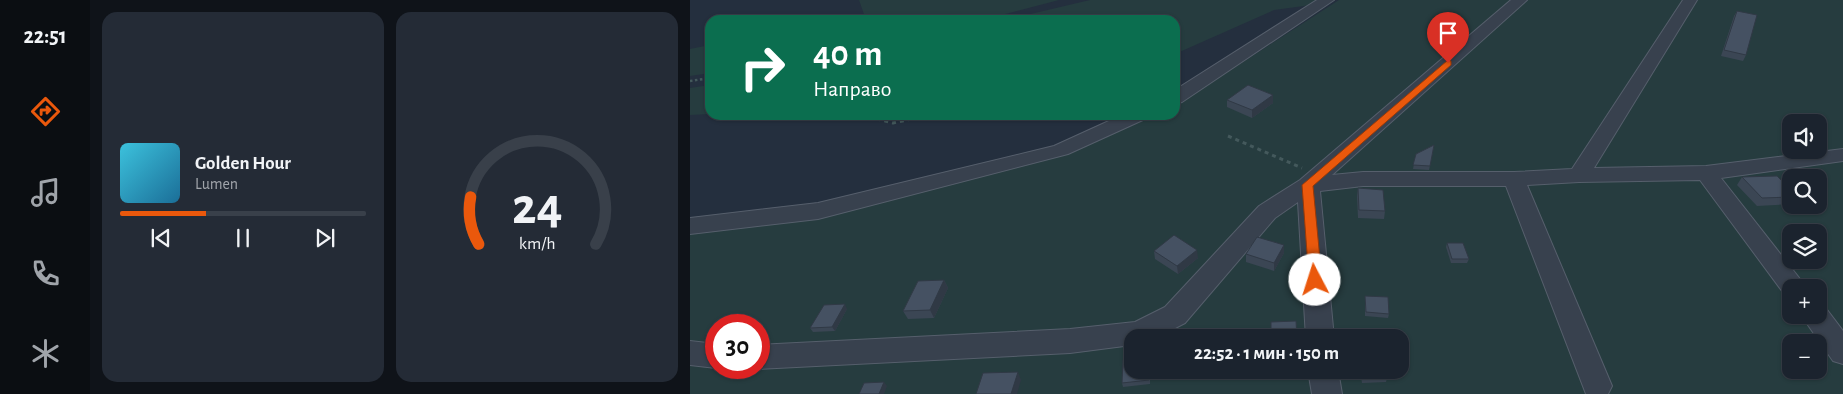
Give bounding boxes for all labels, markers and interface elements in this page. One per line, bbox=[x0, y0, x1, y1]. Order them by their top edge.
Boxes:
pin bbox=[1427, 12, 1469, 63]
icon: arrive bbox=[1434, 19, 1462, 47]
text: 22:51 bbox=[23, 25, 67, 47]
icon: right bbox=[730, 35, 795, 100]
text: 40 m bbox=[813, 37, 882, 72]
text: Направо bbox=[813, 78, 891, 100]
icon: directions bbox=[28, 94, 63, 129]
map controls bbox=[1782, 114, 1827, 379]
button: sound bbox=[1782, 114, 1827, 159]
text: Golden Hour bbox=[195, 154, 291, 173]
button: search bbox=[1782, 169, 1827, 214]
icon: music bbox=[28, 175, 63, 210]
text: Lumen bbox=[195, 176, 238, 192]
text: 24 bbox=[512, 181, 562, 233]
icon: previous bbox=[147, 224, 175, 252]
icon: pause bbox=[229, 224, 257, 252]
icon: next bbox=[311, 224, 339, 252]
button: layers bbox=[1782, 224, 1827, 269]
text: km/h bbox=[519, 235, 555, 253]
position arrow bbox=[1288, 253, 1340, 305]
icon: phone bbox=[28, 256, 63, 291]
button: + bbox=[1782, 279, 1827, 324]
speed limit sign: 30 bbox=[705, 314, 770, 379]
button: − bbox=[1782, 334, 1827, 379]
icon: climate bbox=[28, 336, 63, 371]
text: 22:52 · 1 мин · 150 m bbox=[1194, 344, 1339, 363]

